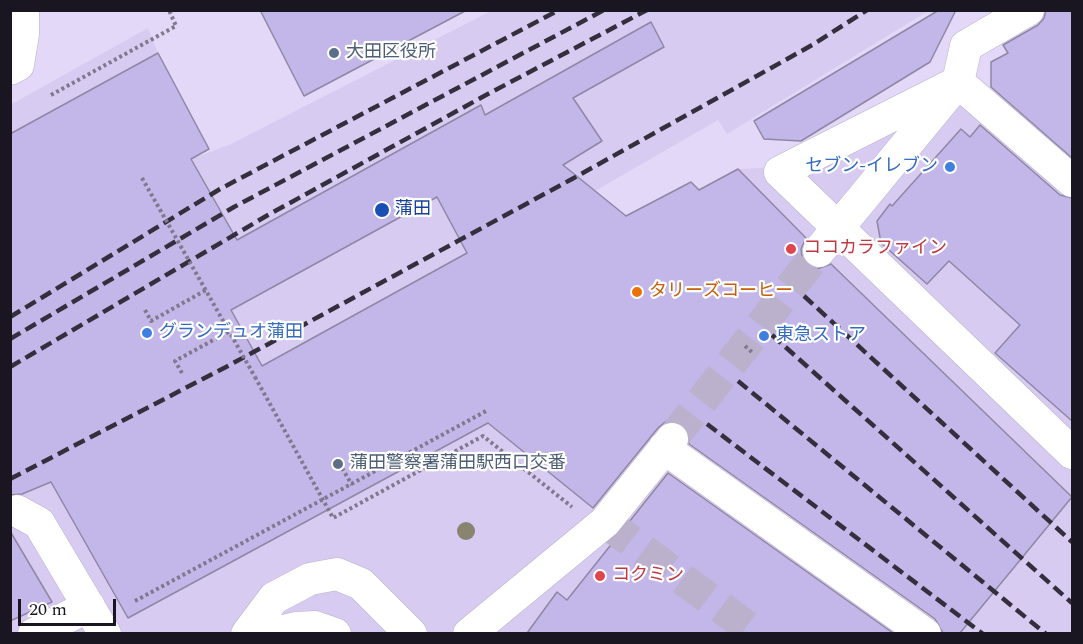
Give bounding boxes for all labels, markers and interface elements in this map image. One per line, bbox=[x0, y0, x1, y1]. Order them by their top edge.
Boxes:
place label: 大田区役所 bbox=[346, 42, 436, 64]
marker: 大田区役所 bbox=[327, 46, 341, 60]
place label: セブン-イレブン bbox=[805, 156, 938, 178]
marker: セブン-イレブン bbox=[943, 160, 957, 174]
place label: 蒲田 bbox=[395, 199, 431, 221]
marker: 蒲田 bbox=[373, 201, 391, 219]
place label: ココカラファイン bbox=[803, 238, 947, 260]
marker: ココカラファイン bbox=[784, 242, 798, 256]
place label: タリーズコーヒー bbox=[649, 281, 793, 303]
marker: タリーズコーヒー bbox=[630, 285, 644, 299]
place label: グランデュオ蒲田 bbox=[159, 322, 303, 344]
place label: 東急ストア bbox=[776, 325, 866, 347]
marker: グランデュオ蒲田 bbox=[140, 326, 154, 340]
marker: 東急ストア bbox=[757, 329, 771, 343]
place label: 蒲田警察署蒲田駅西口交番 bbox=[350, 453, 566, 475]
marker: 蒲田警察署蒲田駅西口交番 bbox=[331, 457, 345, 471]
place label: コクミン bbox=[612, 565, 684, 587]
marker: コクミン bbox=[593, 569, 607, 583]
scale bar bbox=[21, 587, 118, 625]
text: 20 m bbox=[29, 596, 67, 623]

